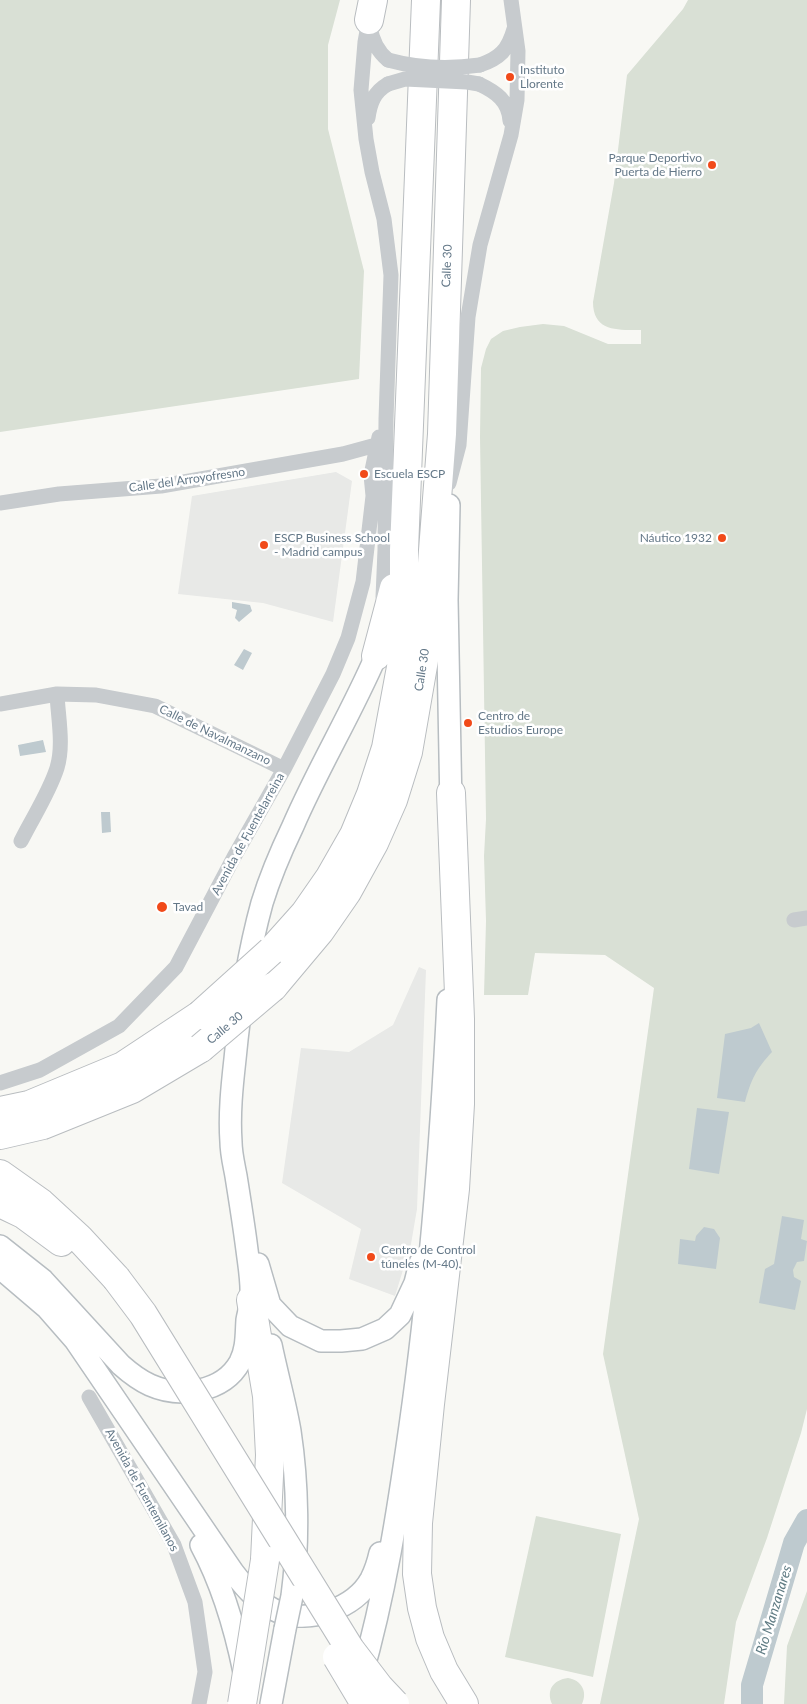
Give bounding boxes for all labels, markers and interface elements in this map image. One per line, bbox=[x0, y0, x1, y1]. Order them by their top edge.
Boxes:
place label: Instituto Llorente bbox=[520, 63, 565, 91]
marker: Instituto Llorente bbox=[504, 71, 516, 83]
place label: Parque Deportivo Puerta de Hierro bbox=[609, 151, 702, 179]
marker: Parque Deportivo Puerta de Hierro bbox=[706, 159, 718, 171]
street label: Calle 30 bbox=[439, 244, 455, 288]
street label: Calle del Arroyofresno bbox=[128, 465, 246, 495]
place label: Escuela ESCP bbox=[374, 467, 445, 481]
marker: Escuela ESCP bbox=[358, 468, 370, 480]
place label: ESCP Business School - Madrid campus bbox=[274, 531, 390, 559]
place label: Náutico 1932 bbox=[640, 531, 712, 545]
marker: Náutico 1932 bbox=[716, 532, 728, 544]
marker: ESCP Business School - Madrid campus bbox=[258, 539, 270, 551]
street label: Calle 30 bbox=[412, 648, 432, 692]
street label: Calle de Navalmanzano bbox=[157, 702, 273, 768]
place label: Centro de Estudios Europe bbox=[478, 709, 563, 737]
marker: Centro de Estudios Europe bbox=[462, 717, 474, 729]
street label: Avenida de Fuentelarreina bbox=[208, 771, 288, 897]
marker: Tavad bbox=[155, 900, 169, 914]
place label: Tavad bbox=[173, 900, 203, 914]
street label: Calle 30 bbox=[204, 1009, 246, 1047]
place label: Centro de Control túneles (M-40). bbox=[381, 1243, 476, 1271]
marker: Centro de Control túneles (M-40). bbox=[365, 1251, 377, 1263]
street label: Avenida de Fuentemilanos bbox=[102, 1426, 182, 1554]
water label: Río Manzanares bbox=[752, 1563, 796, 1657]

